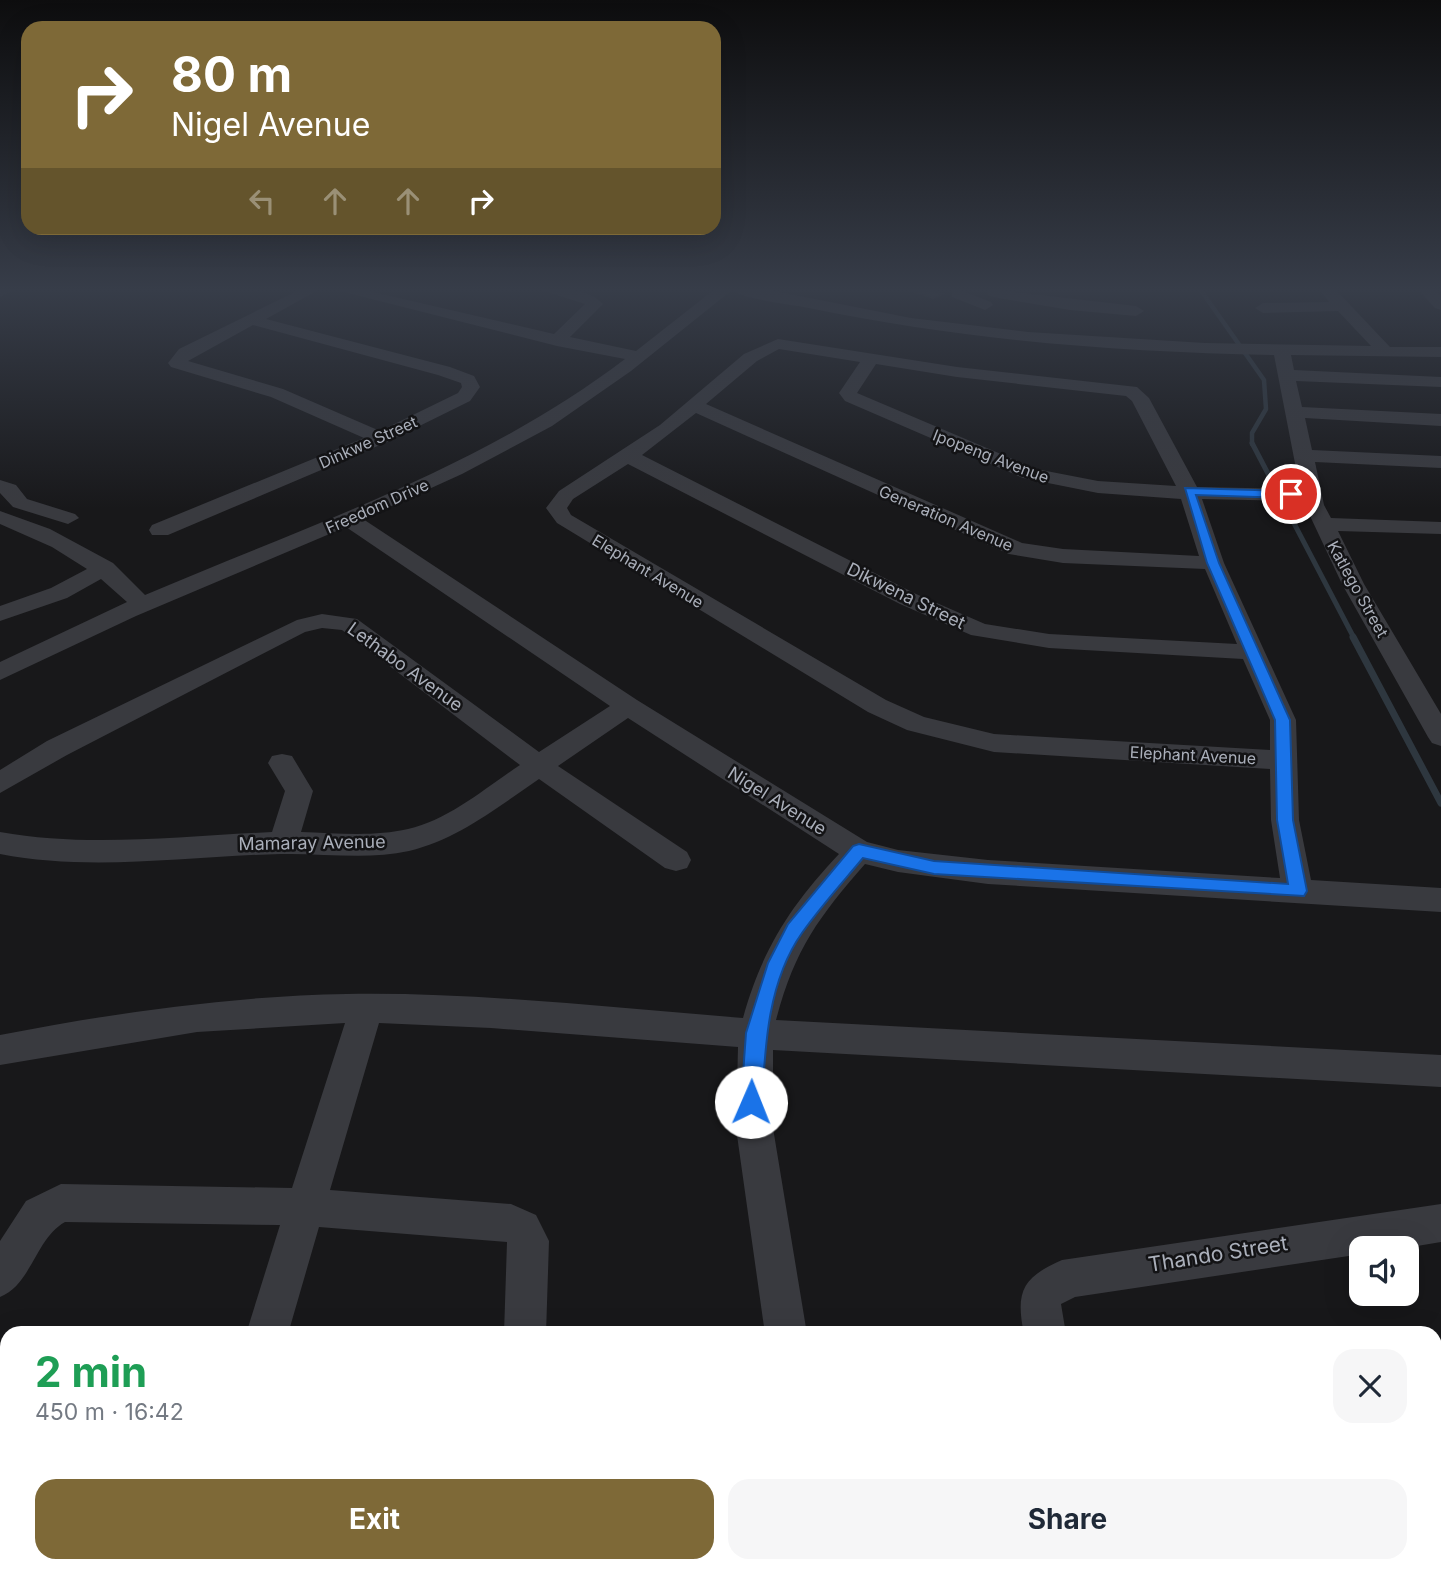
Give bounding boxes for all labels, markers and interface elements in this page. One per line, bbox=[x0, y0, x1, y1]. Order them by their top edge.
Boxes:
text: 80 m bbox=[171, 45, 292, 104]
icon: right bbox=[56, 49, 147, 140]
text: Nigel Avenue bbox=[171, 105, 370, 144]
icon: left bbox=[243, 182, 281, 220]
icon: ahead bbox=[316, 182, 354, 220]
icon: ahead bbox=[389, 182, 427, 220]
icon: right bbox=[462, 182, 500, 220]
street label: Dinkwe Street bbox=[316, 411, 420, 473]
street label: Ipopeng Avenue bbox=[930, 425, 1052, 487]
pin bbox=[1261, 464, 1321, 524]
street label: Freedom Drive bbox=[322, 474, 432, 538]
icon: arrive bbox=[1272, 475, 1310, 513]
street label: Generation Avenue bbox=[876, 481, 1016, 555]
street label: Elephant Avenue bbox=[589, 530, 707, 612]
street label: Katlego Street bbox=[1323, 537, 1393, 641]
street label: Dikwena Street bbox=[844, 558, 969, 633]
street label: Lethabo Avenue bbox=[344, 618, 467, 715]
street label: Elephant Avenue bbox=[1129, 742, 1257, 768]
street label: Nigel Avenue bbox=[724, 762, 830, 839]
street label: Mamaray Avenue bbox=[238, 831, 386, 854]
position arrow bbox=[714, 1065, 788, 1139]
street label: Thando Street bbox=[1146, 1230, 1290, 1277]
map controls bbox=[1349, 1236, 1419, 1306]
button: sound bbox=[1349, 1236, 1419, 1306]
text: 2 min bbox=[35, 1346, 147, 1397]
button: close bbox=[1333, 1349, 1407, 1423]
text: 450 m · 16:42 bbox=[35, 1398, 184, 1426]
button: Exit bbox=[35, 1479, 714, 1559]
button: Share bbox=[728, 1479, 1407, 1559]

